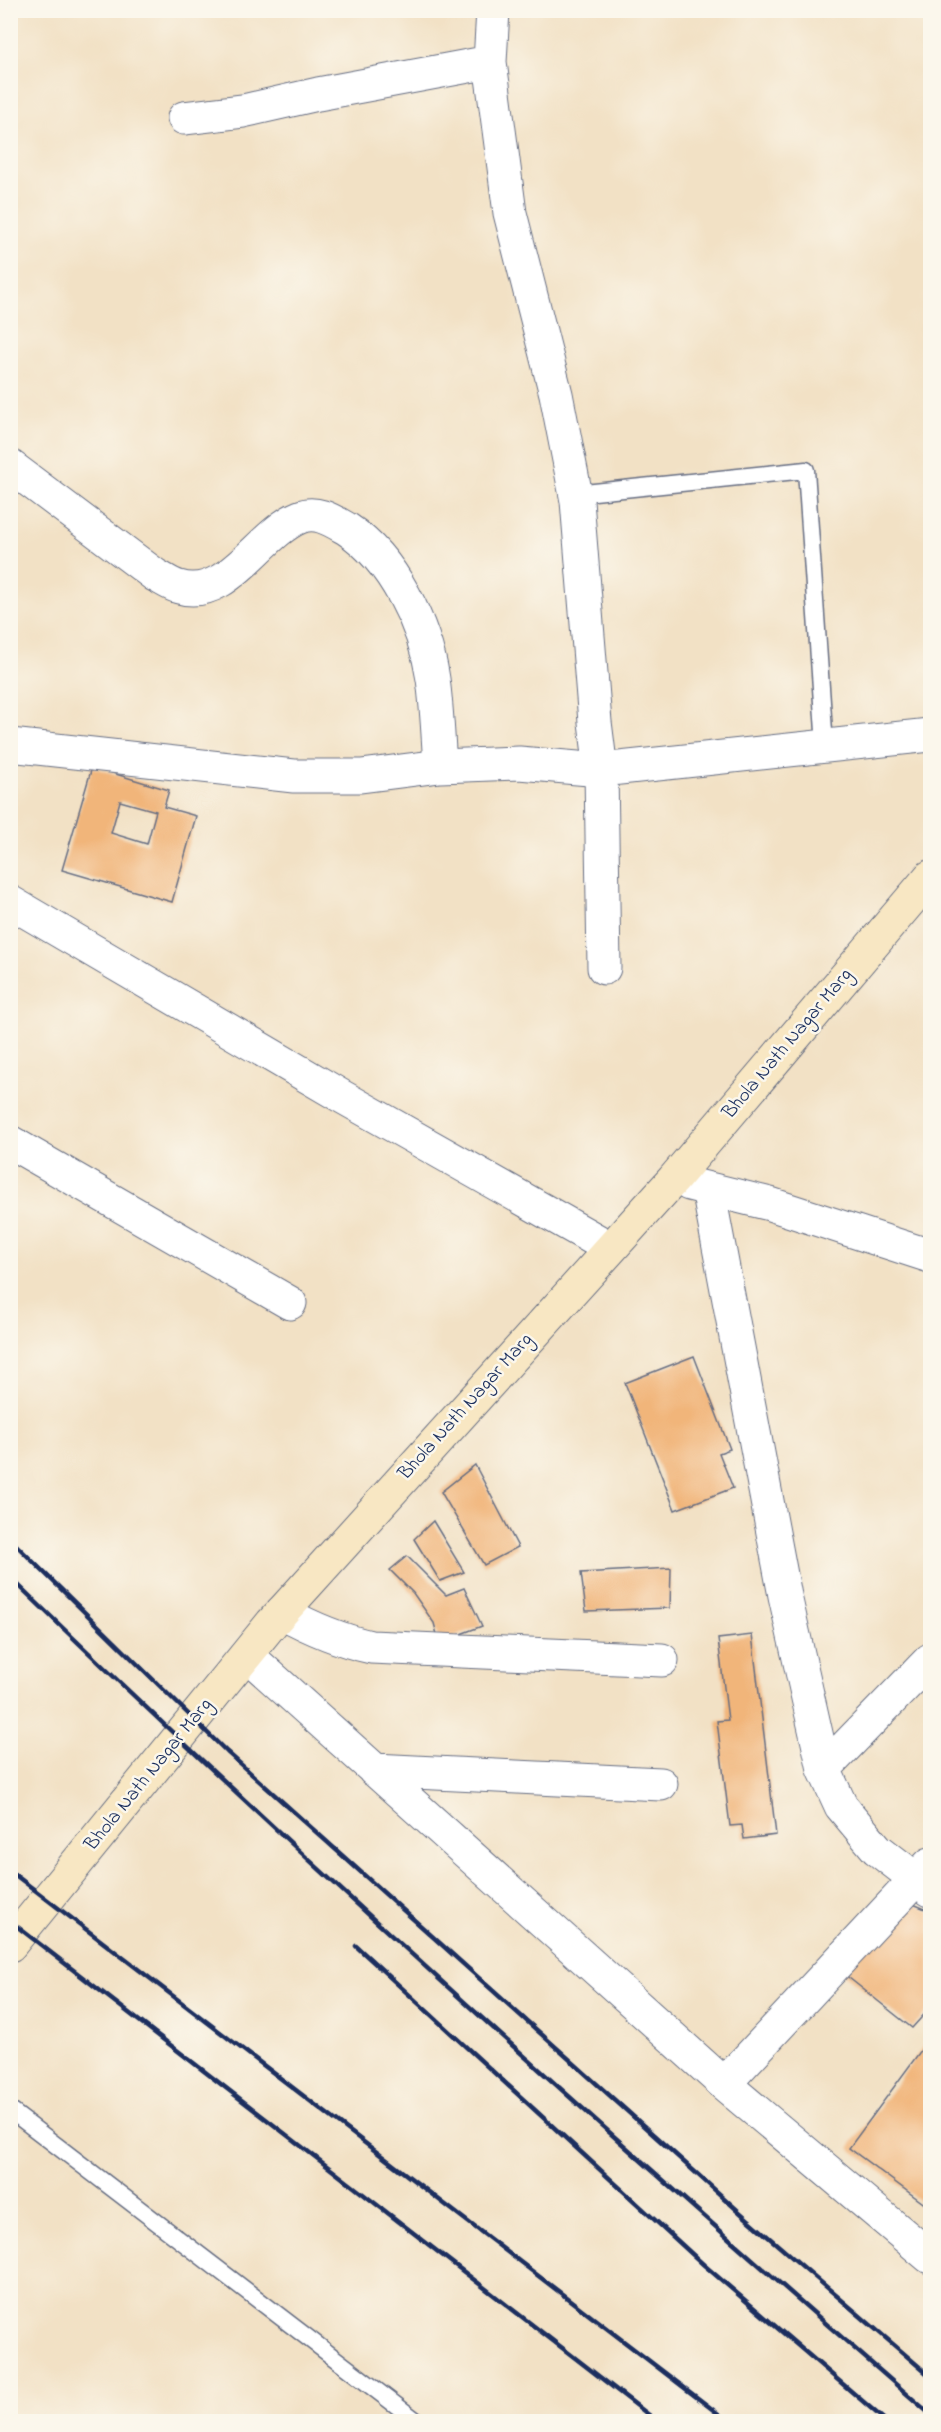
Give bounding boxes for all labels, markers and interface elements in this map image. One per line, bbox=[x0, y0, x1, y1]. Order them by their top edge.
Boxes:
street label: Bhola Nath Nagar Marg bbox=[715, 962, 861, 1127]
street label: Bhola Nath Nagar Marg bbox=[391, 1327, 541, 1489]
street label: Bhola Nath Nagar Marg bbox=[77, 1692, 221, 1859]

